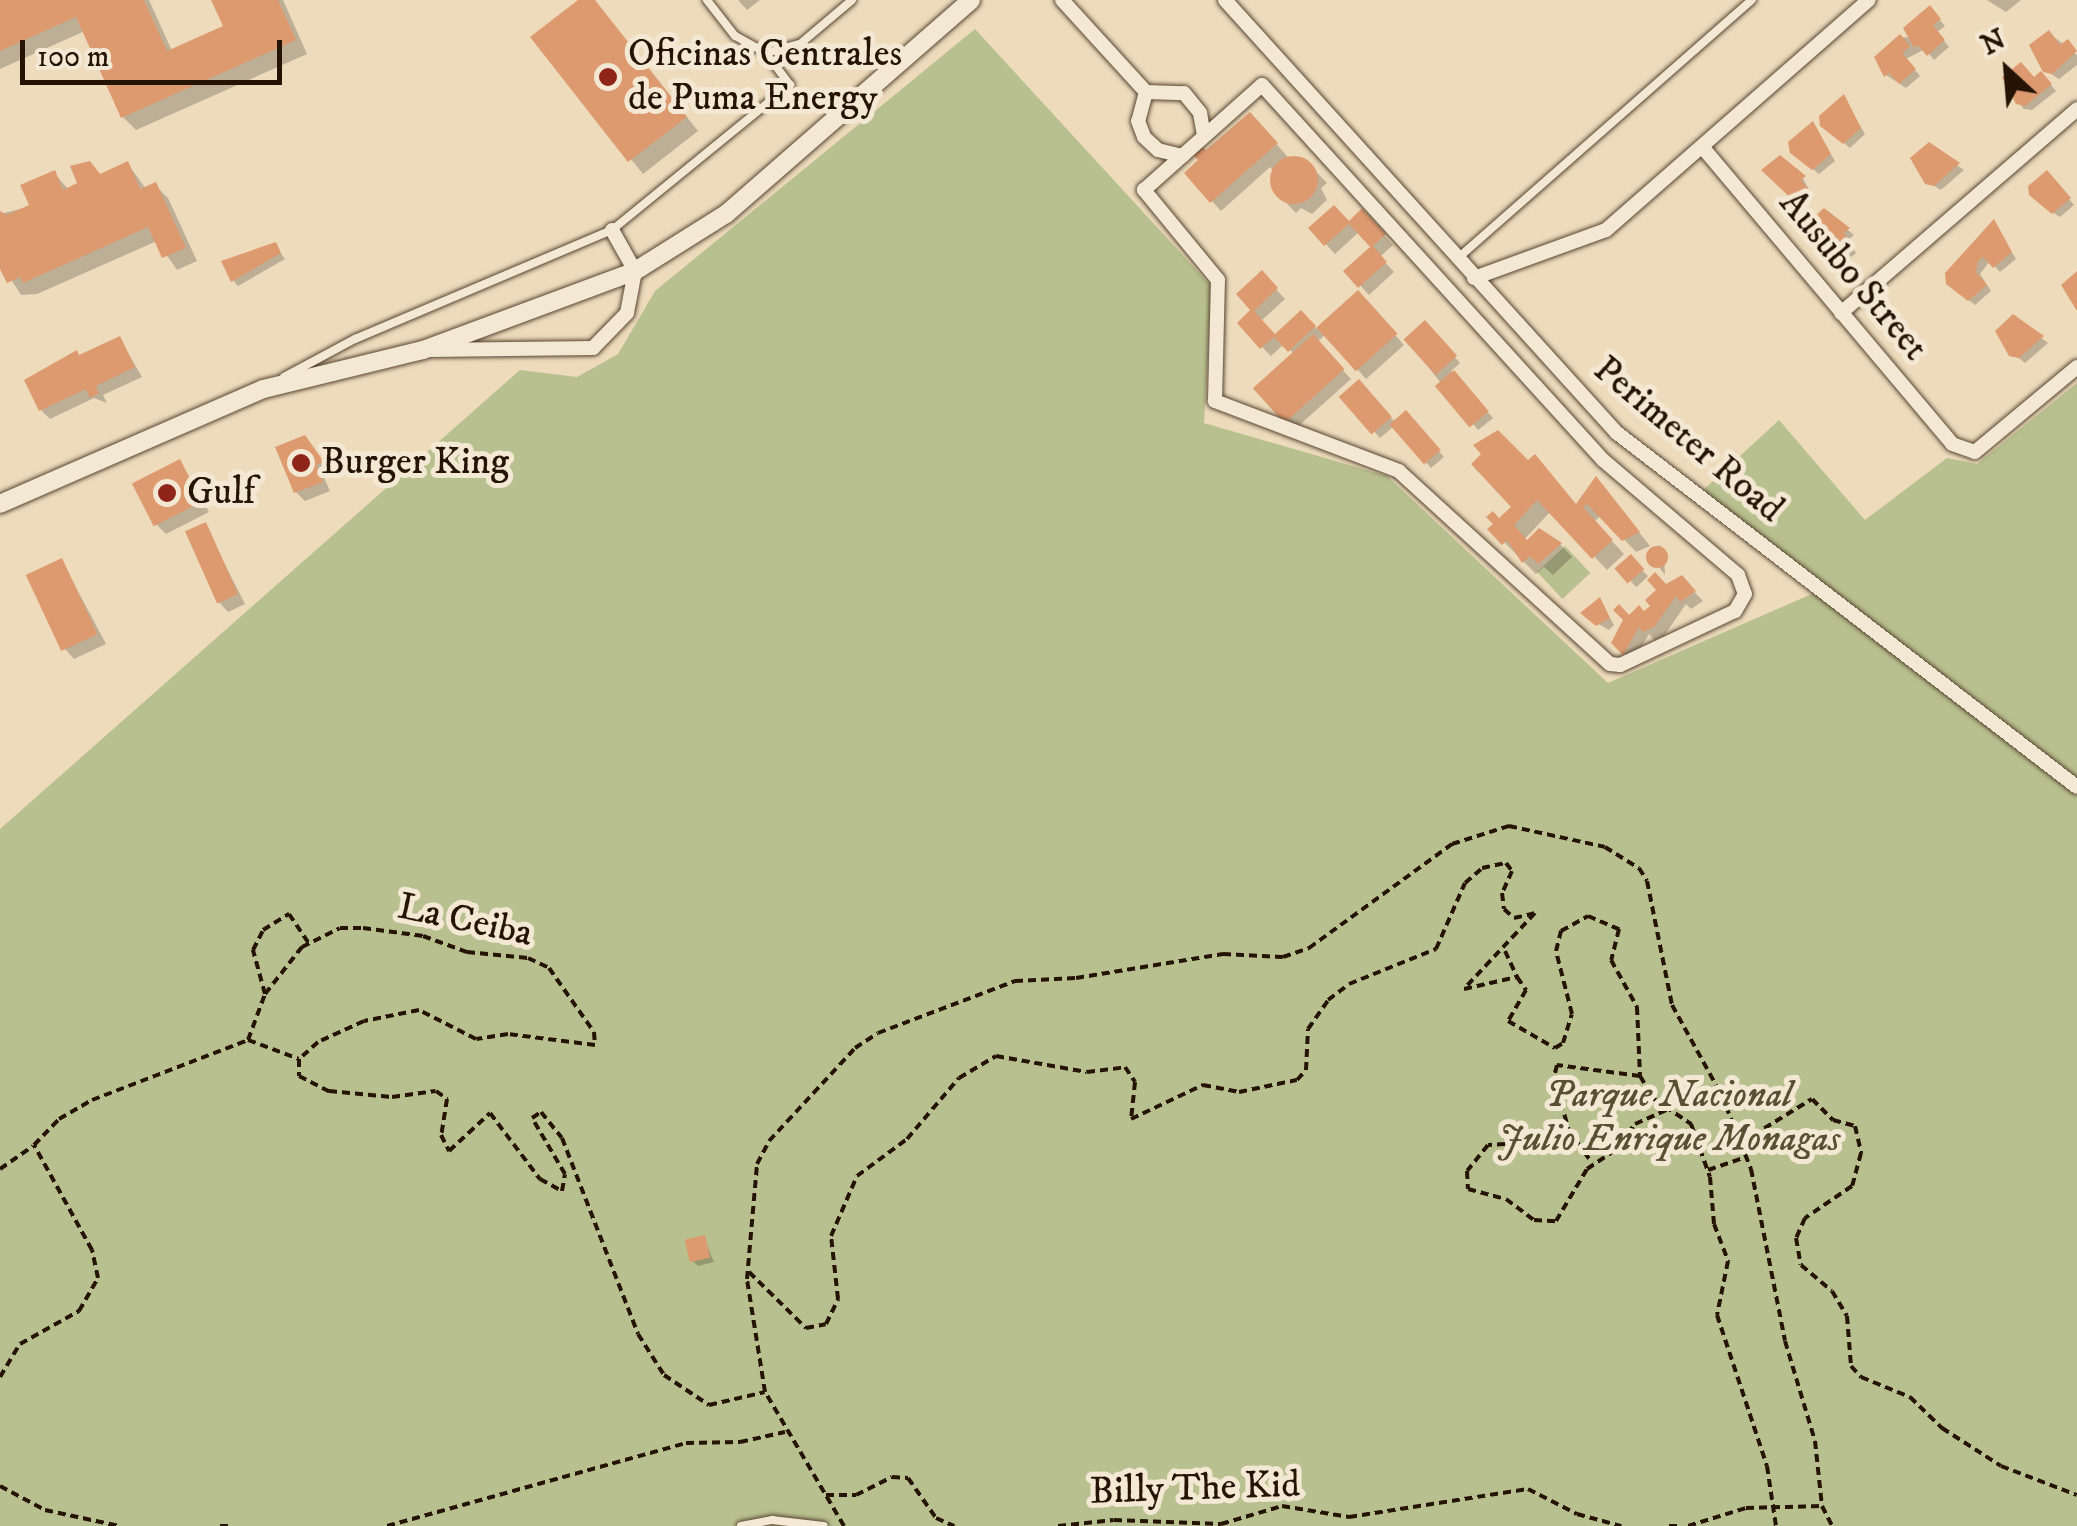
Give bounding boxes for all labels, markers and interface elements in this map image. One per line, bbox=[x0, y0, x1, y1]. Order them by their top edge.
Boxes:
scale bar bbox=[25, 20, 288, 82]
north arrow bbox=[1957, 20, 2057, 120]
text: N bbox=[1976, 22, 2012, 63]
place label: Oficinas Centrales de Puma Energy bbox=[628, 32, 902, 121]
text: 100 m bbox=[37, 39, 109, 76]
marker: Oficinas Centrales de Puma Energy bbox=[597, 66, 619, 88]
street label: Ausubo Street bbox=[1769, 182, 1937, 370]
street label: Perimeter Road bbox=[1584, 347, 1792, 533]
place label: Burger King bbox=[321, 440, 509, 486]
marker: Burger King bbox=[290, 452, 312, 474]
place label: Gulf bbox=[187, 470, 255, 516]
marker: Gulf bbox=[156, 482, 178, 504]
street label: La Ceiba bbox=[394, 885, 536, 957]
park label: Parque Nacional Julio Enrique Monagas bbox=[1498, 1073, 1840, 1162]
street label: Billy The Kid bbox=[1089, 1463, 1301, 1515]

